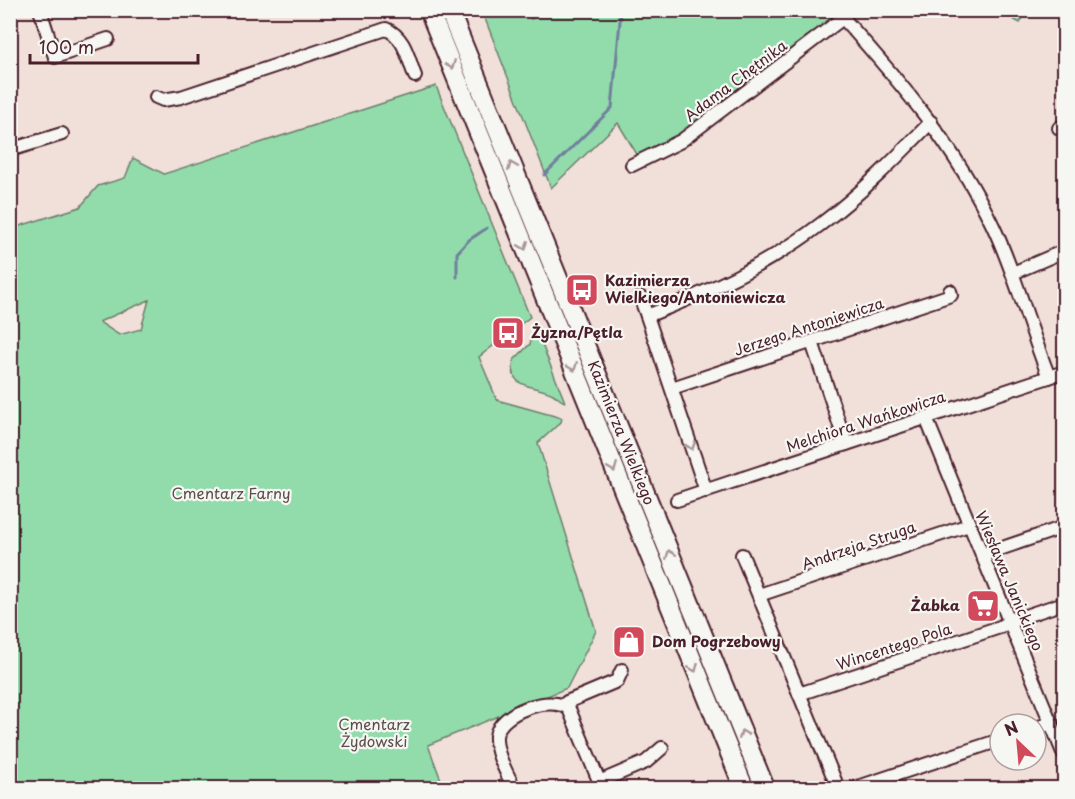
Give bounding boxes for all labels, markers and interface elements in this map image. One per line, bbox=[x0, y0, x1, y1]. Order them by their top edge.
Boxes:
scale bar bbox=[30, 27, 198, 65]
text: 100 m bbox=[39, 33, 94, 60]
street label: Adama Chętnika bbox=[679, 33, 792, 126]
one-way arrow bbox=[444, 58, 456, 69]
one-way arrow bbox=[507, 161, 519, 172]
one-way arrow bbox=[517, 239, 529, 250]
place label: Kazimierza Wielkiego/Antoniewicza bbox=[605, 268, 786, 308]
bus stop icon: Kazimierza Wielkiego/Antoniewicza bbox=[564, 272, 600, 308]
street label: Jerzego Antoniewicza bbox=[731, 290, 887, 361]
bus stop icon: Żyzna/Pętla bbox=[490, 315, 526, 351]
place label: Żyzna/Pętla bbox=[531, 320, 623, 343]
street label: Kazimierza Wielkiego bbox=[583, 357, 662, 508]
one-way arrow bbox=[565, 361, 578, 371]
street label: Melchiora Wańkowicza bbox=[783, 384, 949, 457]
one-way arrow bbox=[684, 440, 696, 451]
one-way arrow bbox=[606, 461, 618, 472]
park label: Cmentarz Farny bbox=[171, 481, 291, 504]
street label: Wiesława Janickiego bbox=[970, 507, 1050, 654]
street label: Andrzeja Struga bbox=[798, 514, 919, 575]
one-way arrow bbox=[665, 549, 677, 560]
supermarket icon: Żabka bbox=[965, 588, 1001, 624]
place label: Żabka bbox=[911, 593, 960, 616]
street label: Wincentego Pola bbox=[833, 616, 955, 675]
shop icon: Dom Pogrzebowy bbox=[611, 624, 647, 660]
place label: Dom Pogrzebowy bbox=[652, 629, 780, 652]
one-way arrow bbox=[687, 661, 699, 672]
park label: Cmentarz Żydowski bbox=[338, 712, 410, 752]
north arrow bbox=[988, 712, 1048, 772]
text: N bbox=[1000, 714, 1022, 741]
one-way arrow bbox=[738, 730, 750, 741]

